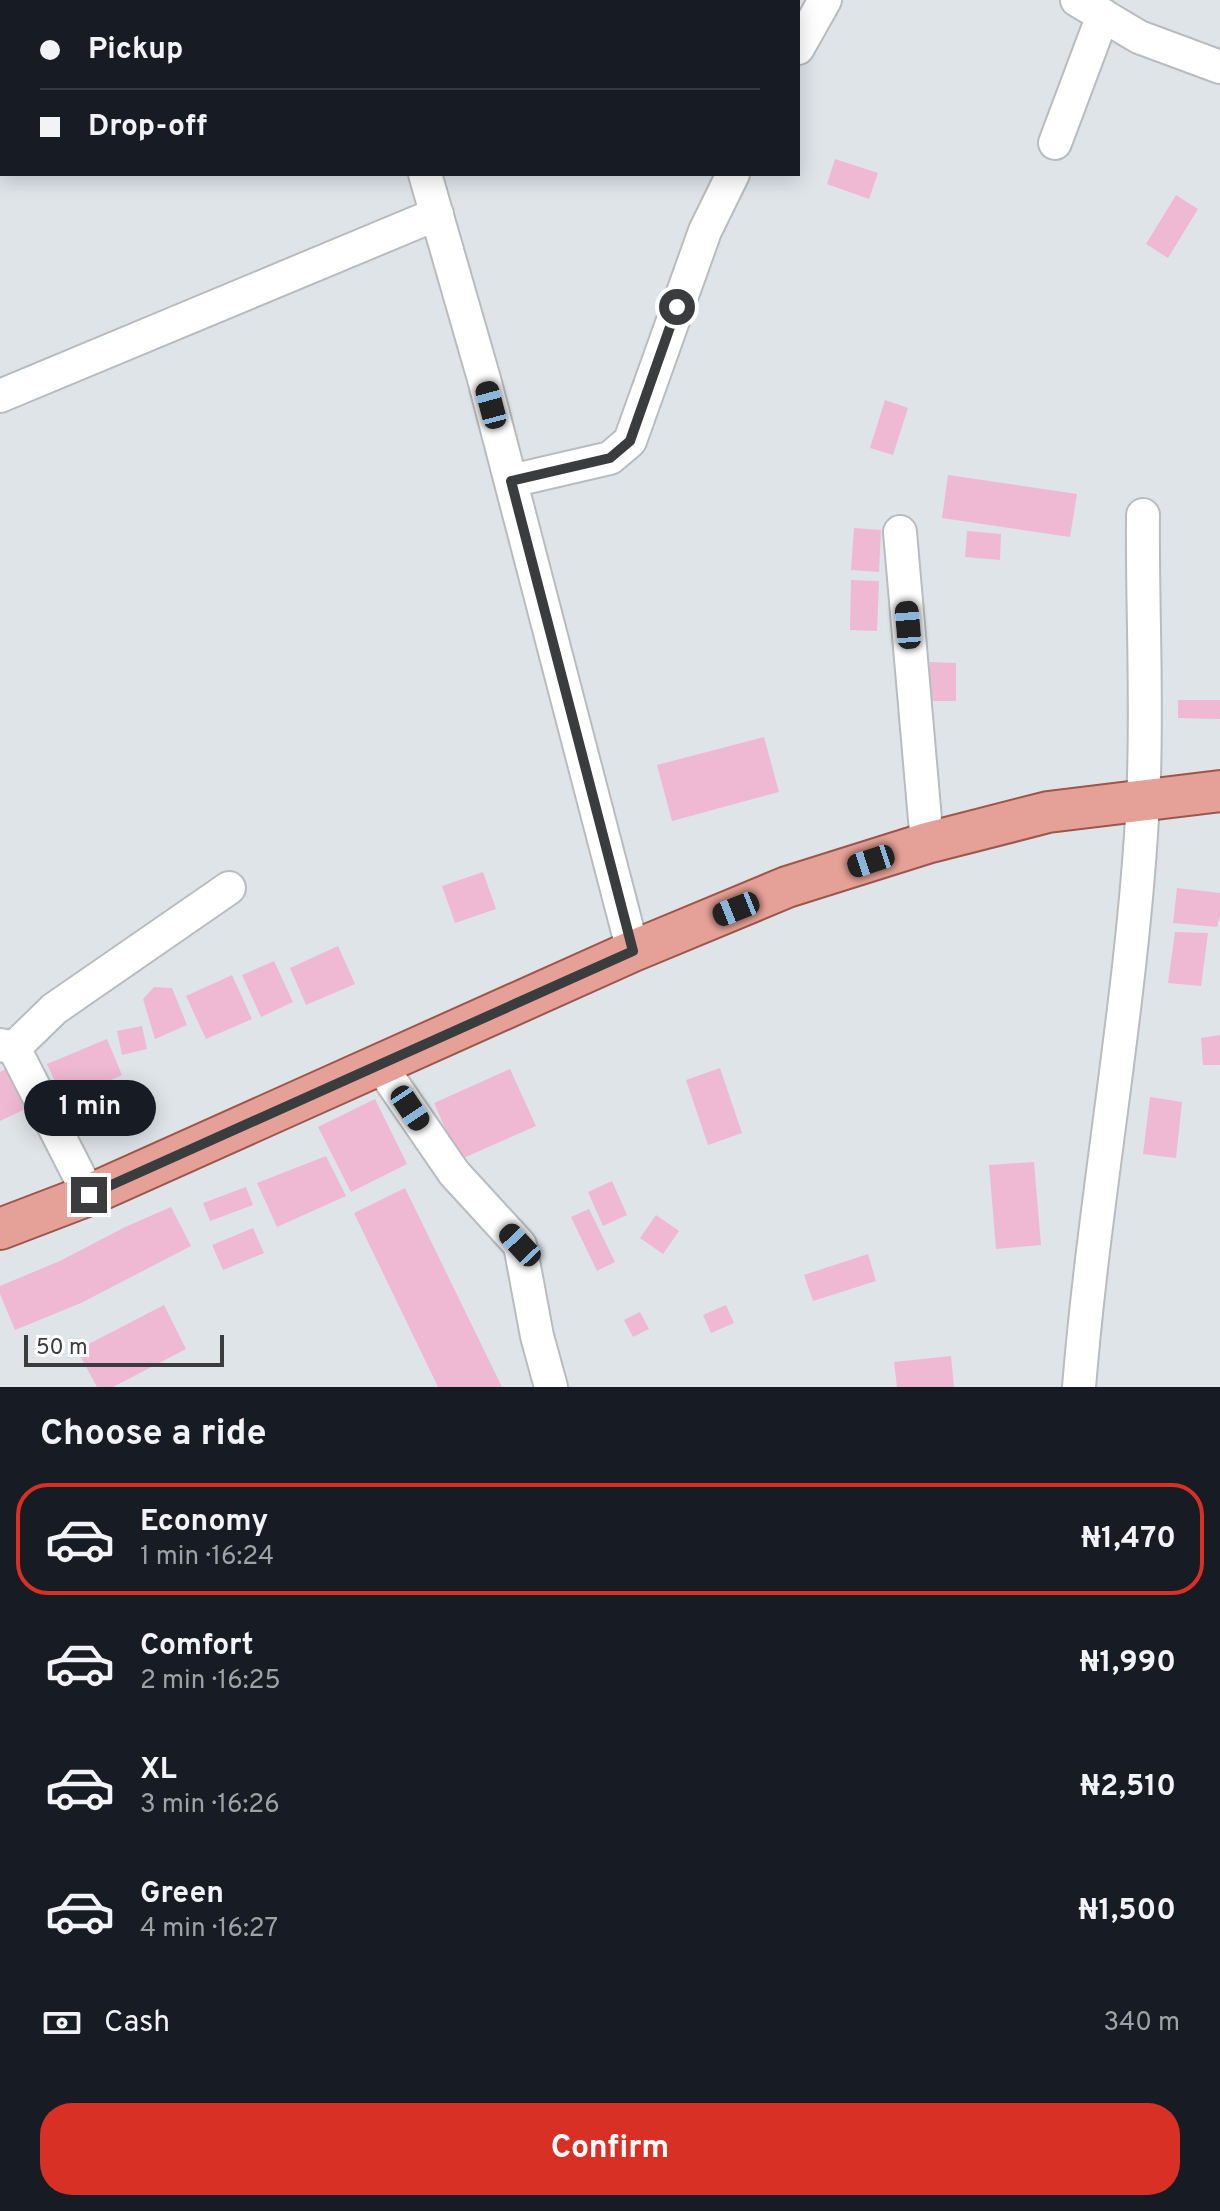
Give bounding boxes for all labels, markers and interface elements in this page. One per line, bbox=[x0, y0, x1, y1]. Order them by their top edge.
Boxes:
text: Pickup bbox=[88, 32, 183, 69]
text: Drop-off bbox=[88, 109, 207, 146]
route start bbox=[659, 289, 695, 325]
car bbox=[473, 379, 509, 431]
car bbox=[894, 600, 922, 650]
car bbox=[844, 842, 898, 880]
car bbox=[709, 889, 763, 929]
callout: 1 min bbox=[23, 1079, 155, 1135]
car bbox=[387, 1081, 433, 1135]
text: 1 min bbox=[59, 1091, 121, 1124]
route end bbox=[71, 1177, 107, 1213]
car bbox=[495, 1219, 545, 1271]
scale bar bbox=[24, 1331, 224, 1367]
text: 50 m bbox=[36, 1335, 88, 1362]
text: Choose a ride bbox=[40, 1412, 266, 1458]
icon: car bbox=[44, 1503, 116, 1575]
text: Economy bbox=[140, 1504, 268, 1541]
text: ₦1,470 bbox=[1081, 1521, 1176, 1558]
text: 1 min · 16:24 bbox=[140, 1541, 274, 1574]
icon: car bbox=[44, 1627, 116, 1699]
text: Comfort bbox=[140, 1628, 253, 1665]
text: ₦1,990 bbox=[1079, 1645, 1176, 1682]
text: 2 min · 16:25 bbox=[140, 1665, 281, 1698]
icon: car bbox=[44, 1751, 116, 1823]
text: XL bbox=[140, 1752, 177, 1789]
text: ₦2,510 bbox=[1080, 1769, 1176, 1806]
text: 3 min · 16:26 bbox=[140, 1789, 280, 1822]
icon: car bbox=[44, 1875, 116, 1947]
text: Green bbox=[140, 1876, 224, 1913]
text: ₦1,500 bbox=[1078, 1893, 1176, 1930]
text: 4 min · 16:27 bbox=[140, 1913, 278, 1946]
icon: cash bbox=[40, 2001, 84, 2045]
text: Cash bbox=[104, 2005, 170, 2042]
text: 340 m bbox=[1103, 2007, 1180, 2040]
button: Confirm bbox=[40, 2103, 1180, 2195]

